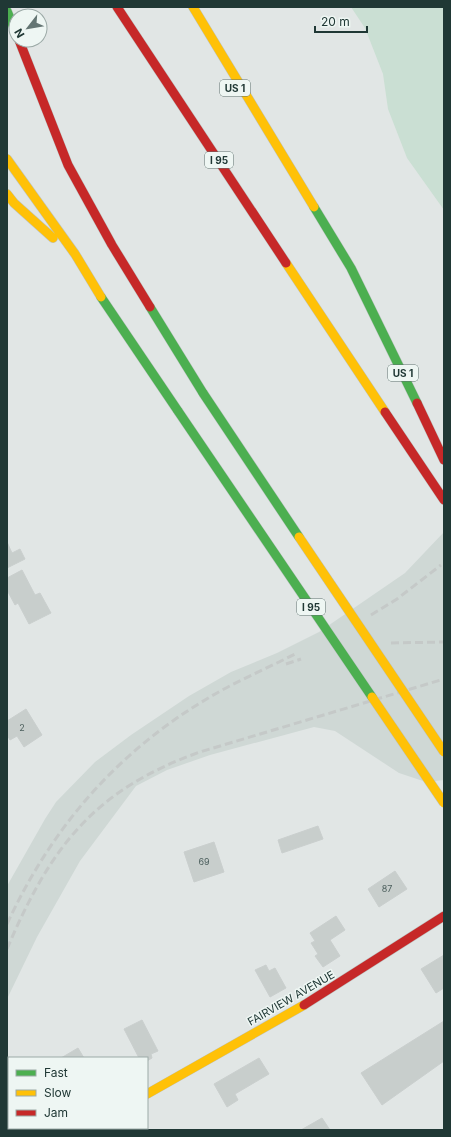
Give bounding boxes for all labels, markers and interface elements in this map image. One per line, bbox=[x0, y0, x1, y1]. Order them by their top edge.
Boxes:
north arrow bbox=[8, 8, 48, 48]
scale bar bbox=[315, 8, 367, 34]
text: 20 m bbox=[321, 14, 350, 29]
text: N bbox=[11, 26, 28, 40]
road number: US 1 bbox=[220, 80, 250, 96]
road number: I 95 bbox=[205, 152, 233, 168]
road number: US 1 bbox=[388, 365, 418, 381]
road number: I 95 bbox=[297, 599, 325, 615]
house number: 2 bbox=[19, 722, 25, 733]
house number: 69 bbox=[198, 856, 210, 867]
house number: 87 bbox=[382, 883, 392, 894]
street label: FAIRVIEW AVENUE bbox=[245, 967, 337, 1029]
legend bbox=[8, 1057, 148, 1129]
text: Fast bbox=[44, 1065, 68, 1080]
text: Slow bbox=[44, 1085, 72, 1100]
text: Jam bbox=[44, 1105, 68, 1120]

